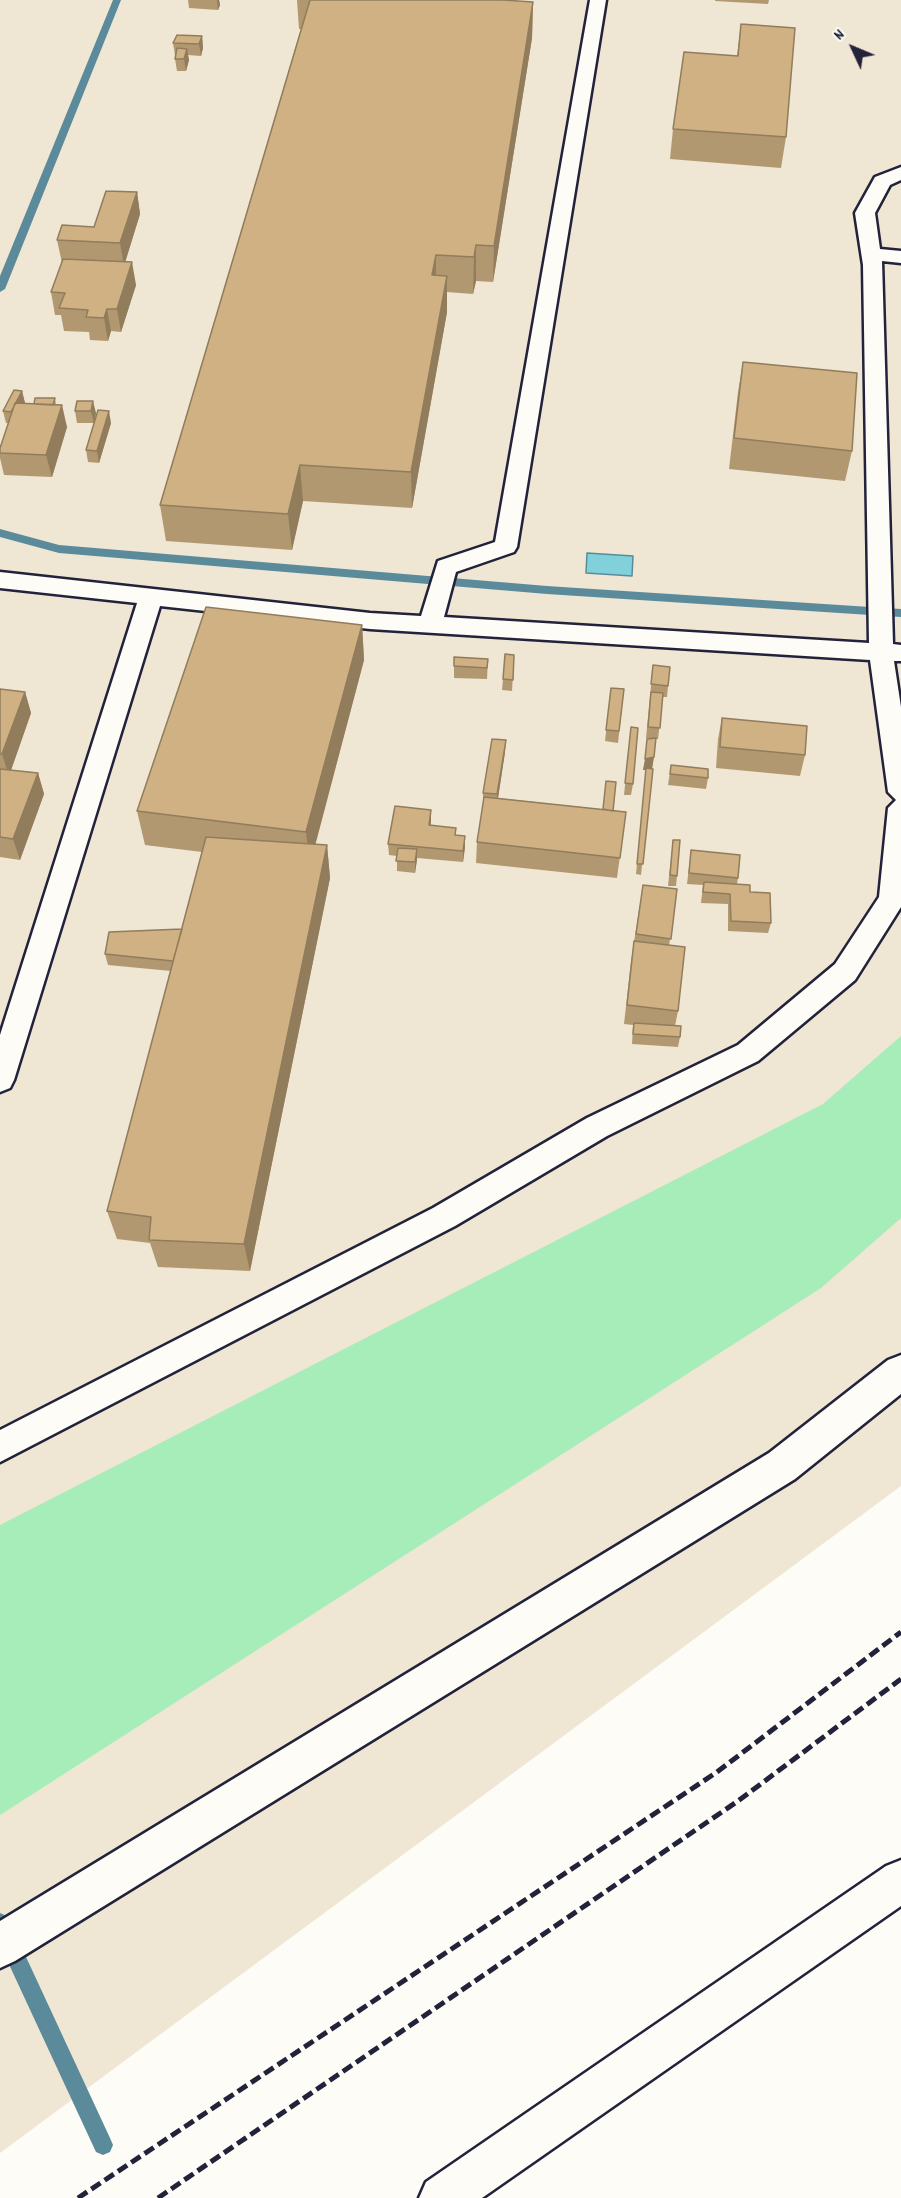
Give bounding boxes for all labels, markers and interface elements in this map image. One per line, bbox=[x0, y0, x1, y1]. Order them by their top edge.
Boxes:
north arrow bbox=[823, 18, 883, 78]
text: N bbox=[829, 24, 851, 46]

